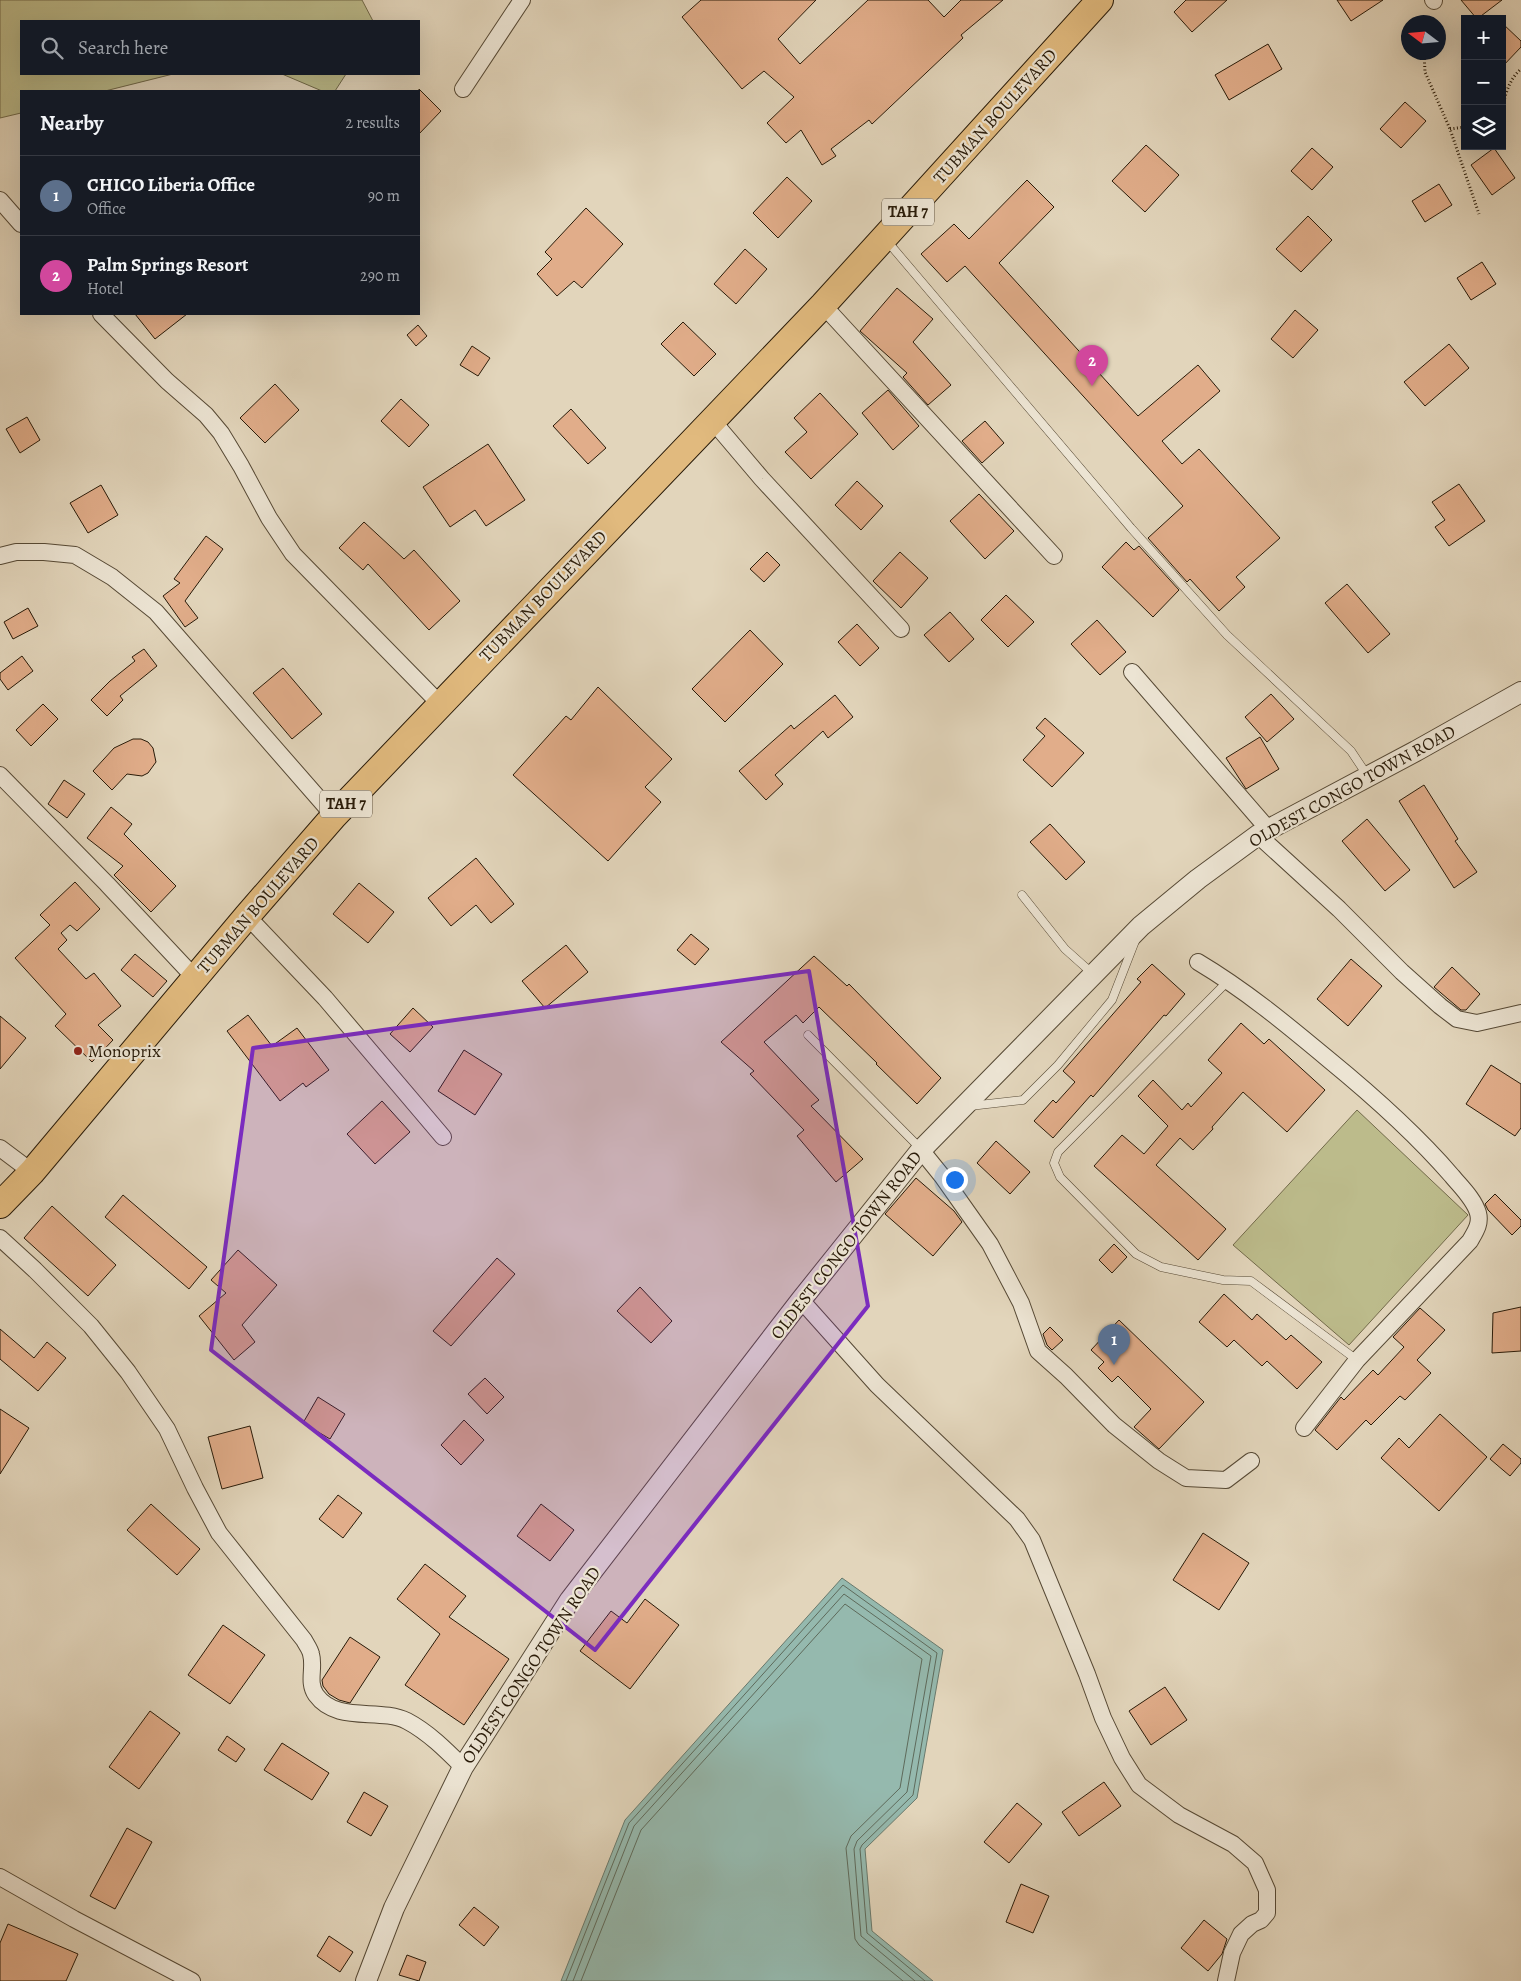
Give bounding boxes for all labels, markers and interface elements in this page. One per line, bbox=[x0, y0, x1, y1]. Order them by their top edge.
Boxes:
north arrow bbox=[1401, 15, 1446, 60]
map controls bbox=[1461, 15, 1506, 150]
button: + bbox=[1461, 15, 1506, 60]
search box bbox=[20, 20, 420, 75]
icon: search bbox=[38, 34, 66, 62]
text: Search here bbox=[78, 35, 168, 61]
street label: TUBMAN BOULEVARD bbox=[928, 43, 1062, 189]
button: − bbox=[1461, 60, 1506, 105]
button: layers bbox=[1461, 105, 1506, 150]
text: Nearby bbox=[40, 109, 103, 137]
text: 2 results bbox=[345, 112, 400, 134]
text: CHICO Liberia Office bbox=[87, 172, 255, 198]
text: 1 bbox=[53, 185, 59, 207]
text: 90 m bbox=[368, 185, 400, 207]
text: Office bbox=[87, 198, 126, 220]
road number: TAH 7 bbox=[882, 198, 934, 226]
text: Palm Springs Resort bbox=[87, 252, 248, 278]
text: 2 bbox=[52, 265, 60, 287]
text: 290 m bbox=[360, 265, 400, 287]
text: Hotel bbox=[87, 278, 123, 300]
pin: 2 bbox=[1076, 345, 1108, 386]
street label: TUBMAN BOULEVARD bbox=[474, 525, 612, 667]
street label: OLDEST CONGO TOWN ROAD bbox=[1244, 719, 1460, 853]
road number: TAH 7 bbox=[320, 791, 372, 818]
street label: TUBMAN BOULEVARD bbox=[192, 831, 324, 979]
place label: Monoprix bbox=[88, 1039, 161, 1063]
marker: Monoprix bbox=[72, 1045, 84, 1057]
street label: OLDEST CONGO TOWN ROAD bbox=[765, 1146, 927, 1344]
your location bbox=[942, 1167, 968, 1193]
pin: 1 bbox=[1098, 1324, 1130, 1365]
street label: OLDEST CONGO TOWN ROAD bbox=[456, 1562, 606, 1768]

